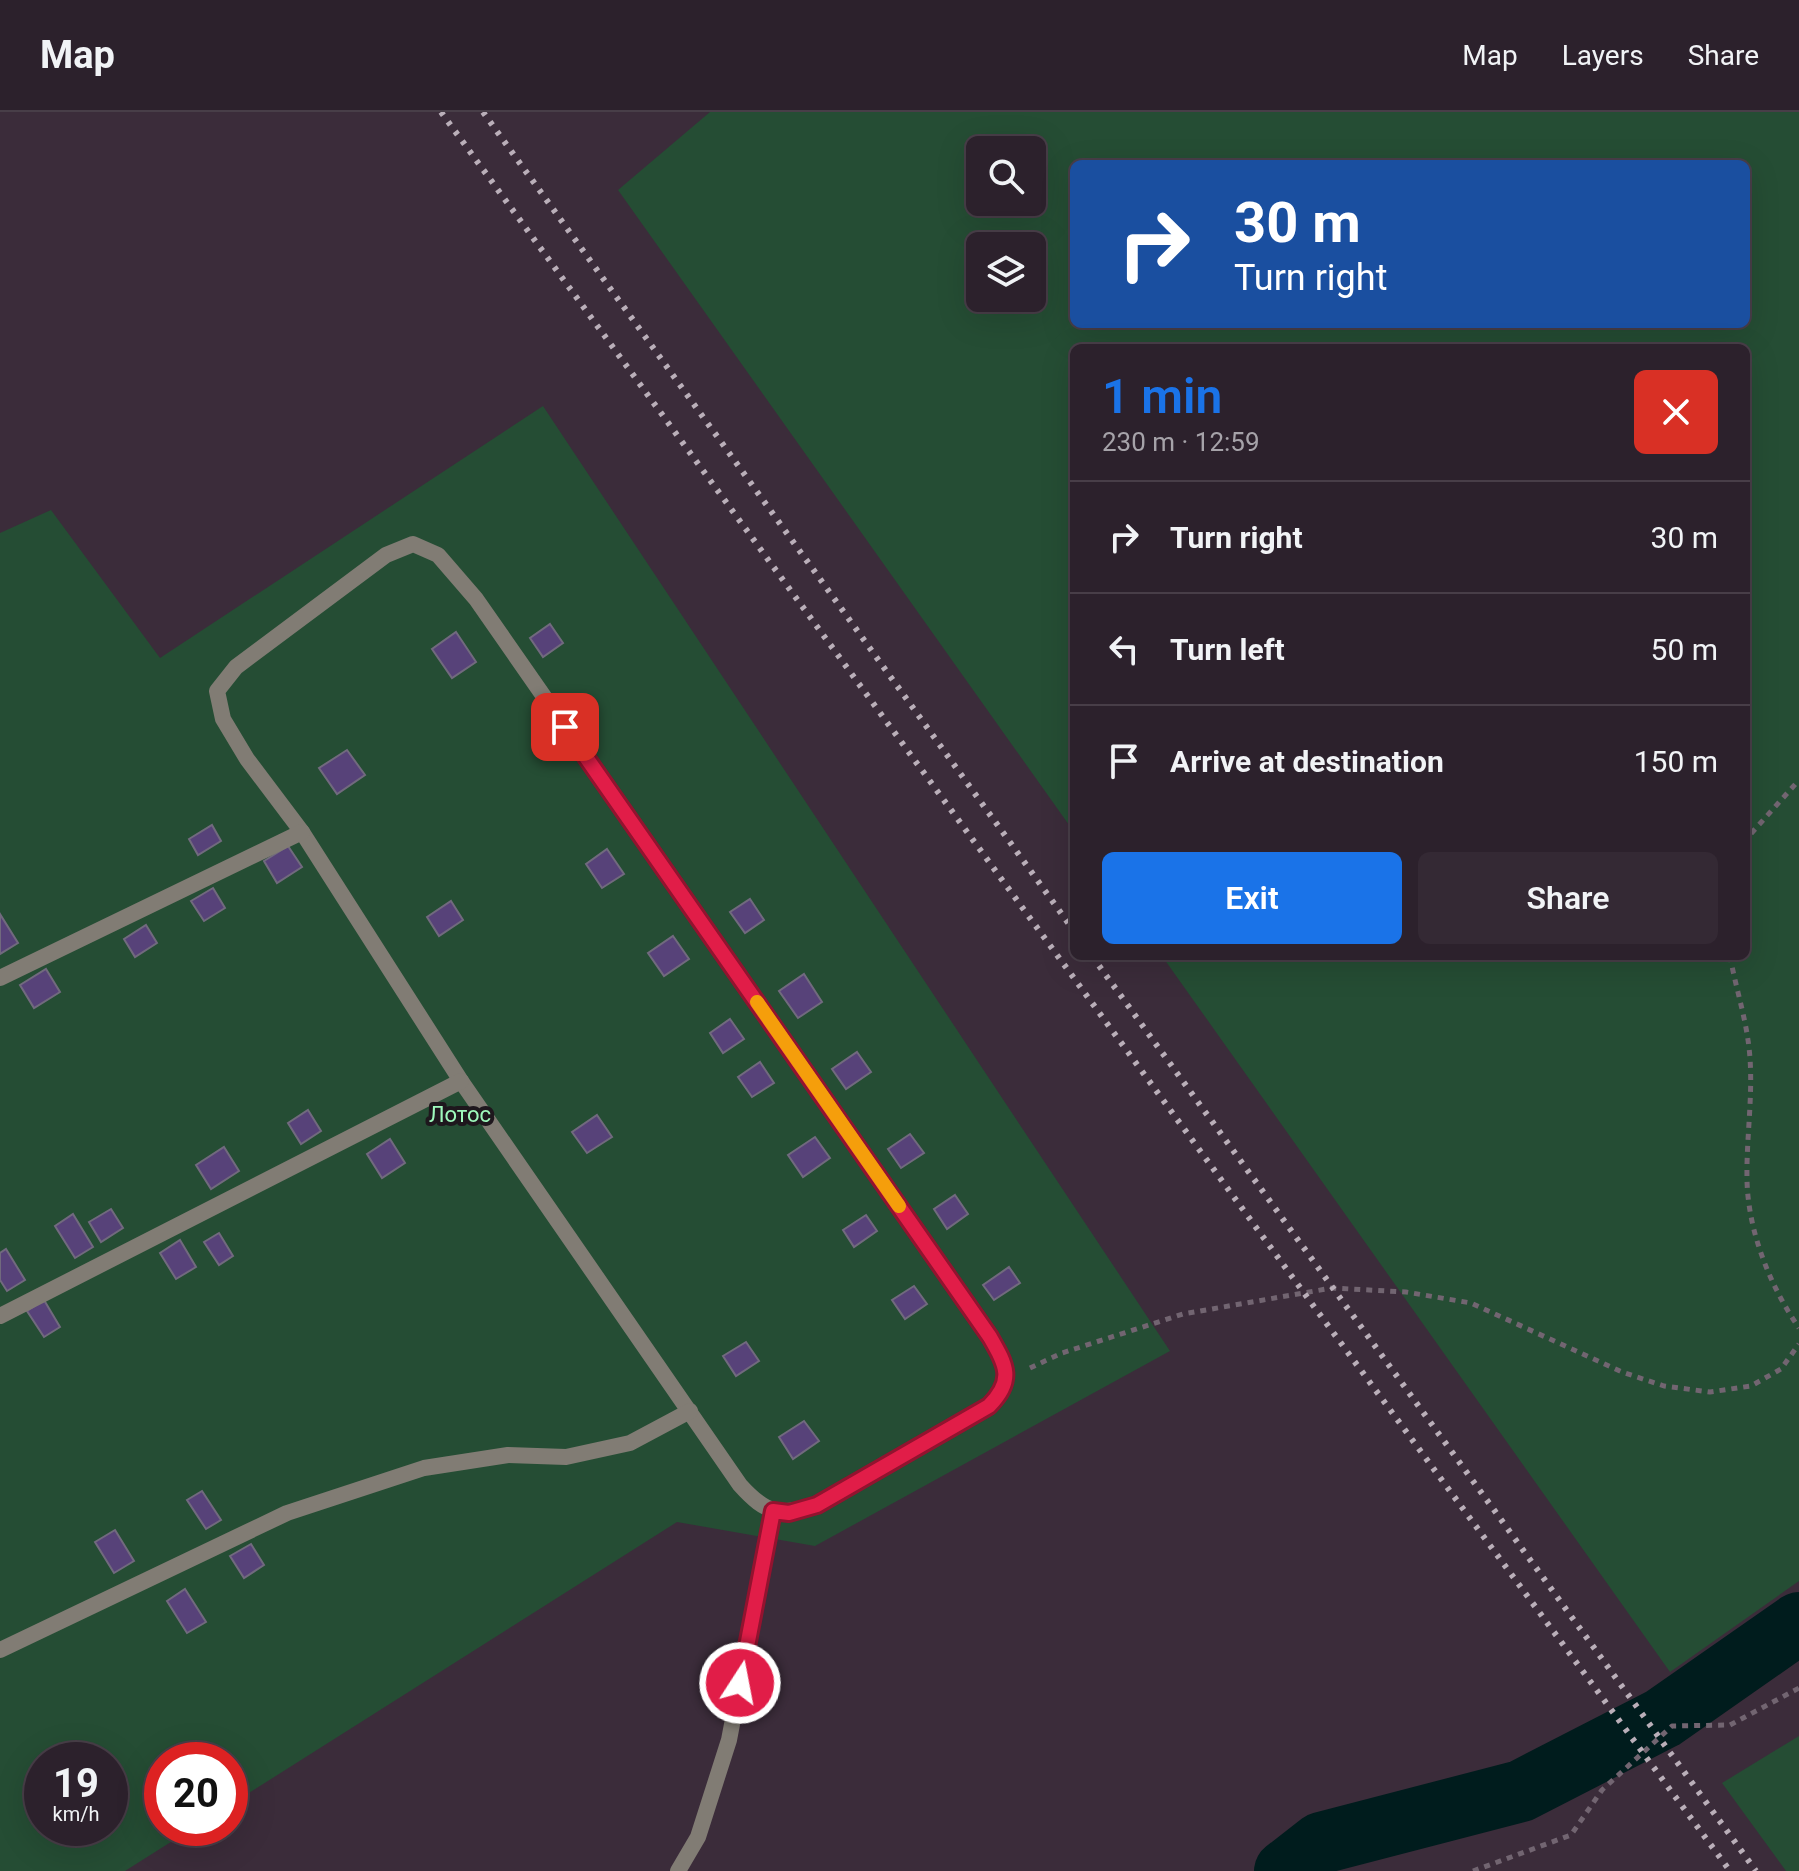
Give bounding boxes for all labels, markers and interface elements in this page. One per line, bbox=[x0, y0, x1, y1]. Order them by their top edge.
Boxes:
text: Map bbox=[40, 33, 115, 77]
text: Map bbox=[1462, 39, 1518, 72]
text: Layers bbox=[1562, 39, 1644, 72]
text: Share bbox=[1688, 39, 1759, 72]
map controls bbox=[966, 136, 1046, 312]
button: search bbox=[966, 136, 1046, 216]
text: 30 m bbox=[1234, 190, 1361, 256]
icon: right bbox=[1102, 192, 1206, 296]
button: layers bbox=[966, 232, 1046, 312]
text: Turn right bbox=[1234, 257, 1387, 299]
text: 1 min bbox=[1102, 368, 1222, 425]
button: close bbox=[1634, 370, 1718, 454]
text: 230 m · 12:59 bbox=[1102, 427, 1260, 457]
icon: right bbox=[1102, 515, 1146, 559]
text: Turn right bbox=[1170, 520, 1303, 555]
text: 30 m bbox=[1651, 520, 1718, 555]
icon: left bbox=[1102, 627, 1146, 671]
text: Turn left bbox=[1170, 632, 1285, 667]
text: 50 m bbox=[1651, 632, 1718, 667]
pin bbox=[531, 693, 599, 761]
icon: arrive bbox=[543, 705, 587, 749]
icon: arrive bbox=[1102, 739, 1146, 783]
text: Arrive at destination bbox=[1170, 744, 1444, 779]
text: 150 m bbox=[1634, 744, 1718, 779]
button: Exit bbox=[1102, 852, 1402, 944]
button: Share bbox=[1418, 852, 1718, 944]
park label: Лотос bbox=[429, 1102, 491, 1127]
position arrow bbox=[698, 1641, 782, 1725]
speed limit sign: 20 bbox=[144, 1742, 248, 1846]
text: 19 bbox=[53, 1760, 99, 1807]
text: km/h bbox=[53, 1802, 99, 1826]

